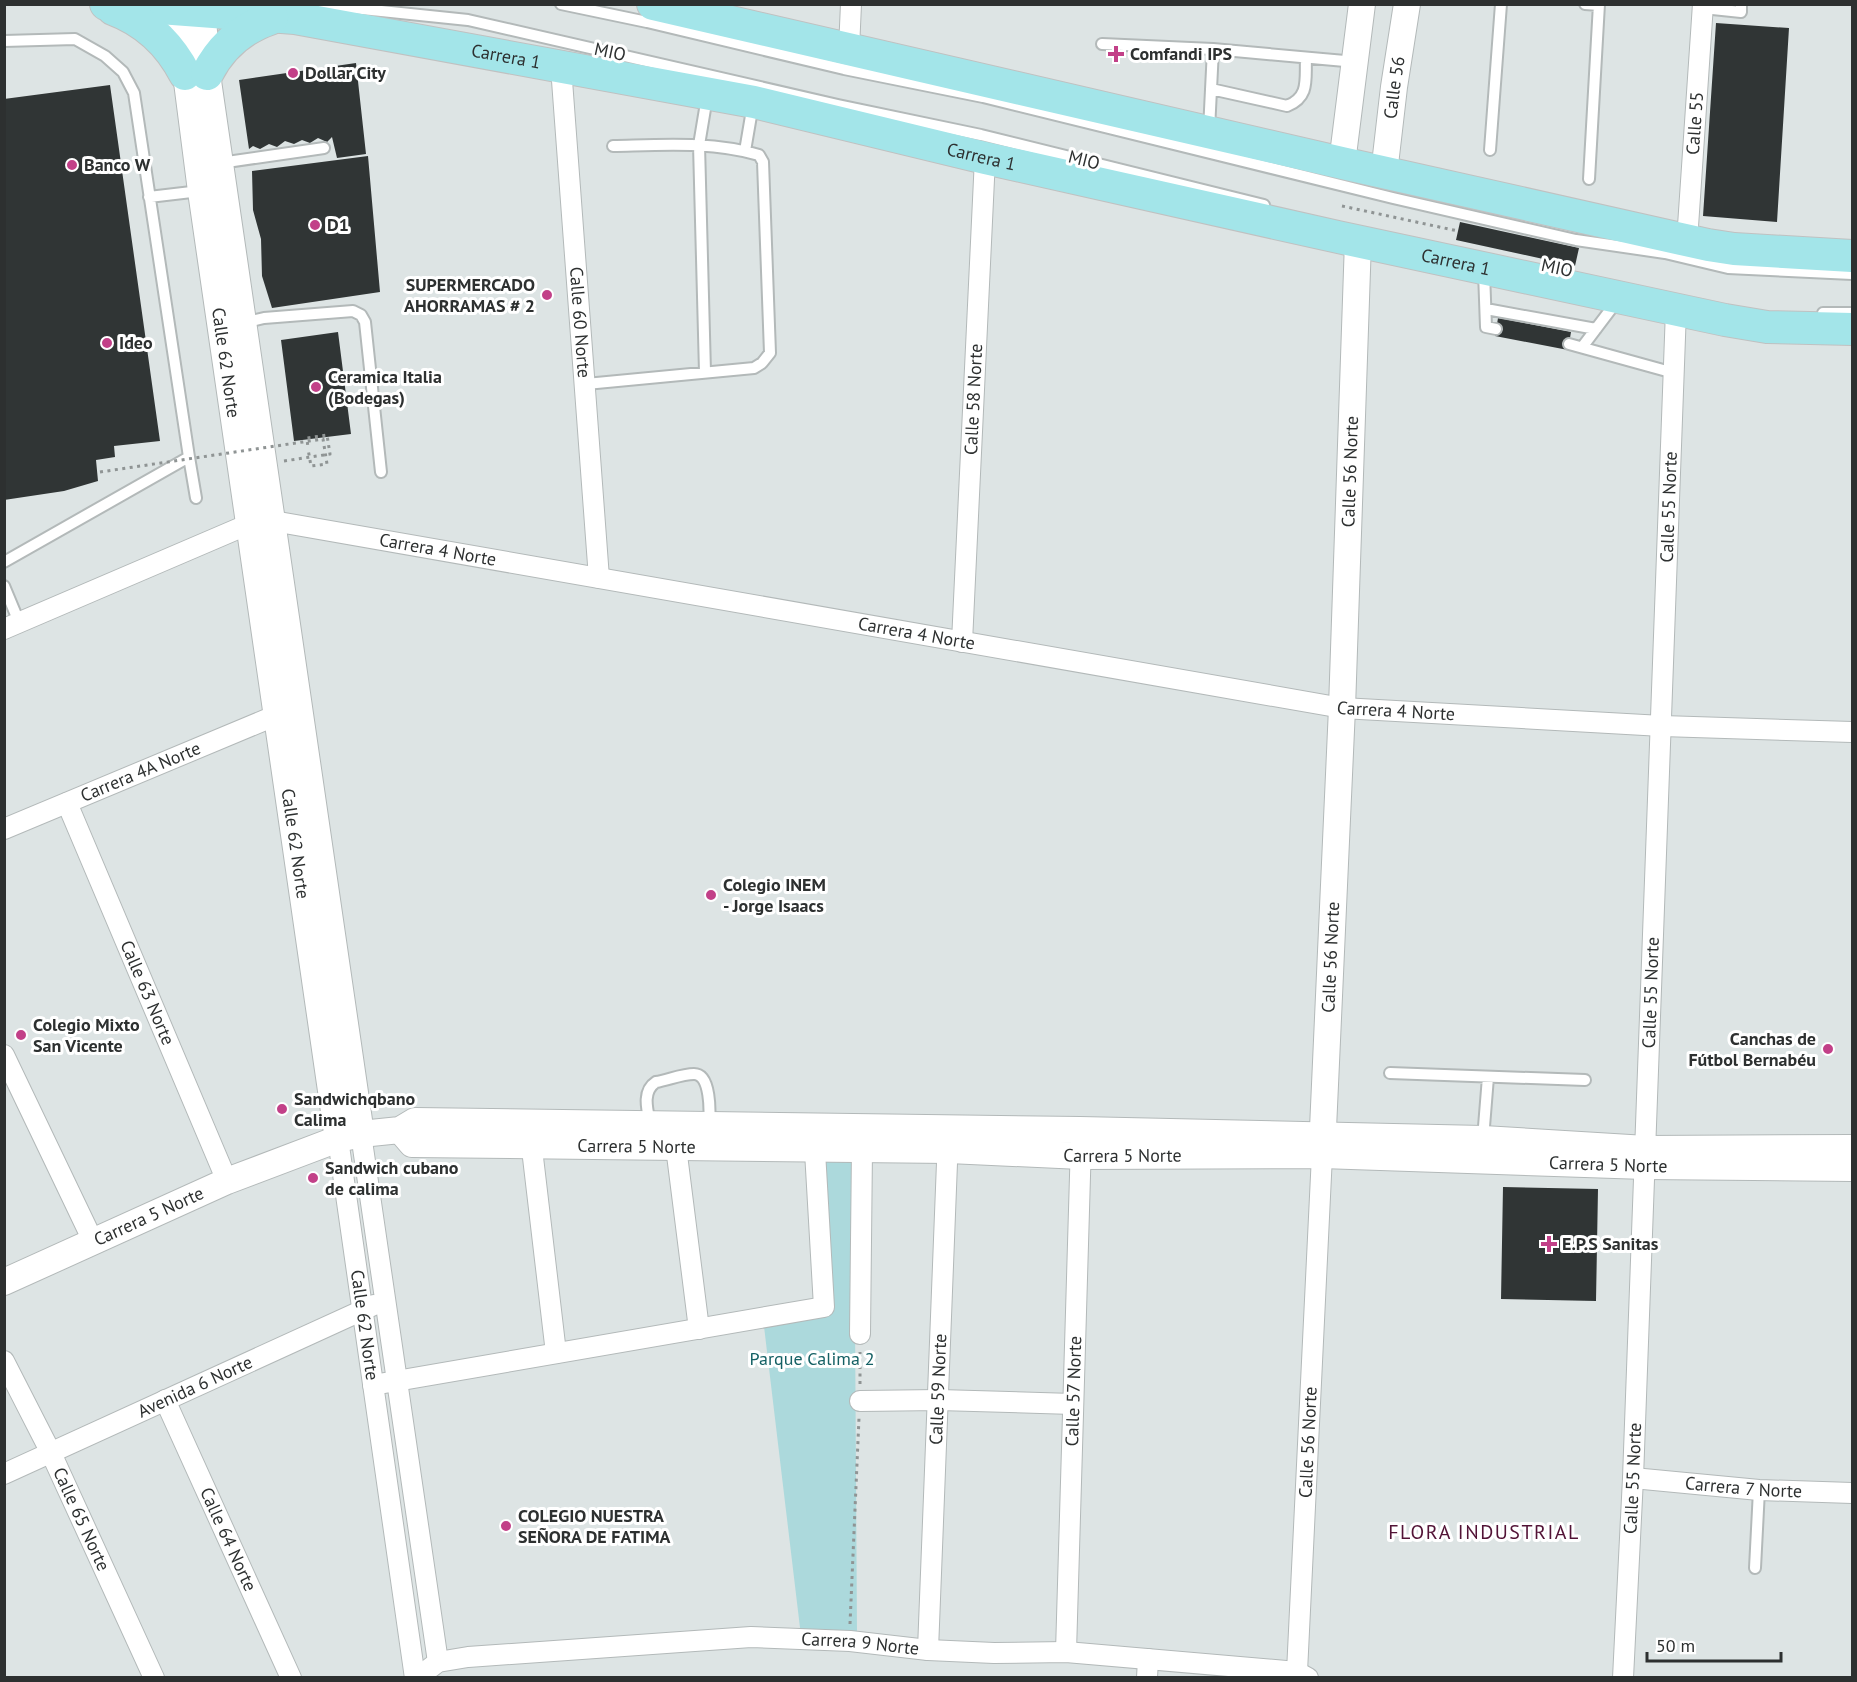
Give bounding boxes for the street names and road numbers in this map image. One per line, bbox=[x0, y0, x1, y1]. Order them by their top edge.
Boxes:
street label: MIO bbox=[592, 37, 628, 66]
street label: Carrera 1 bbox=[470, 39, 543, 74]
street label: Calle 56 bbox=[1378, 55, 1410, 120]
street label: Calle 55 bbox=[1681, 91, 1708, 155]
street label: Carrera 1 bbox=[945, 137, 1018, 176]
street label: MIO bbox=[1066, 145, 1102, 175]
street label: Carrera 1 bbox=[1419, 243, 1493, 280]
street label: MIO bbox=[1539, 253, 1575, 282]
street label: Calle 60 Norte bbox=[565, 266, 596, 379]
street label: Calle 62 Norte bbox=[207, 306, 246, 419]
street label: Calle 58 Norte bbox=[959, 343, 987, 455]
street label: Calle 56 Norte bbox=[1336, 416, 1363, 528]
street label: Calle 55 Norte bbox=[1655, 451, 1682, 563]
street label: Carrera 4 Norte bbox=[378, 528, 498, 571]
street label: Carrera 4 Norte bbox=[856, 612, 977, 655]
street label: Carrera 4 Norte bbox=[1335, 695, 1456, 725]
street label: Carrera 4A Norte bbox=[77, 736, 204, 807]
street label: Calle 62 Norte bbox=[276, 787, 315, 900]
street label: Calle 56 Norte bbox=[1316, 901, 1344, 1013]
street label: Calle 55 Norte bbox=[1637, 936, 1664, 1049]
street label: Calle 63 Norte bbox=[115, 937, 180, 1048]
street label: Carrera 5 Norte bbox=[577, 1134, 696, 1158]
street label: Carrera 5 Norte bbox=[1063, 1143, 1182, 1167]
street label: Carrera 5 Norte bbox=[1549, 1151, 1667, 1177]
street label: Carrera 5 Norte bbox=[90, 1181, 207, 1251]
street label: Calle 62 Norte bbox=[346, 1268, 384, 1382]
street label: Calle 59 Norte bbox=[924, 1333, 951, 1445]
street label: Calle 57 Norte bbox=[1060, 1336, 1086, 1447]
street label: Avenida 6 Norte bbox=[134, 1350, 256, 1422]
street label: Calle 56 Norte bbox=[1293, 1386, 1322, 1498]
street label: Calle 55 Norte bbox=[1618, 1422, 1646, 1534]
street label: Calle 65 Norte bbox=[48, 1463, 115, 1574]
street label: Carrera 7 Norte bbox=[1684, 1471, 1802, 1502]
street label: Calle 64 Norte bbox=[195, 1484, 262, 1595]
street label: Carrera 9 Norte bbox=[801, 1627, 920, 1660]

